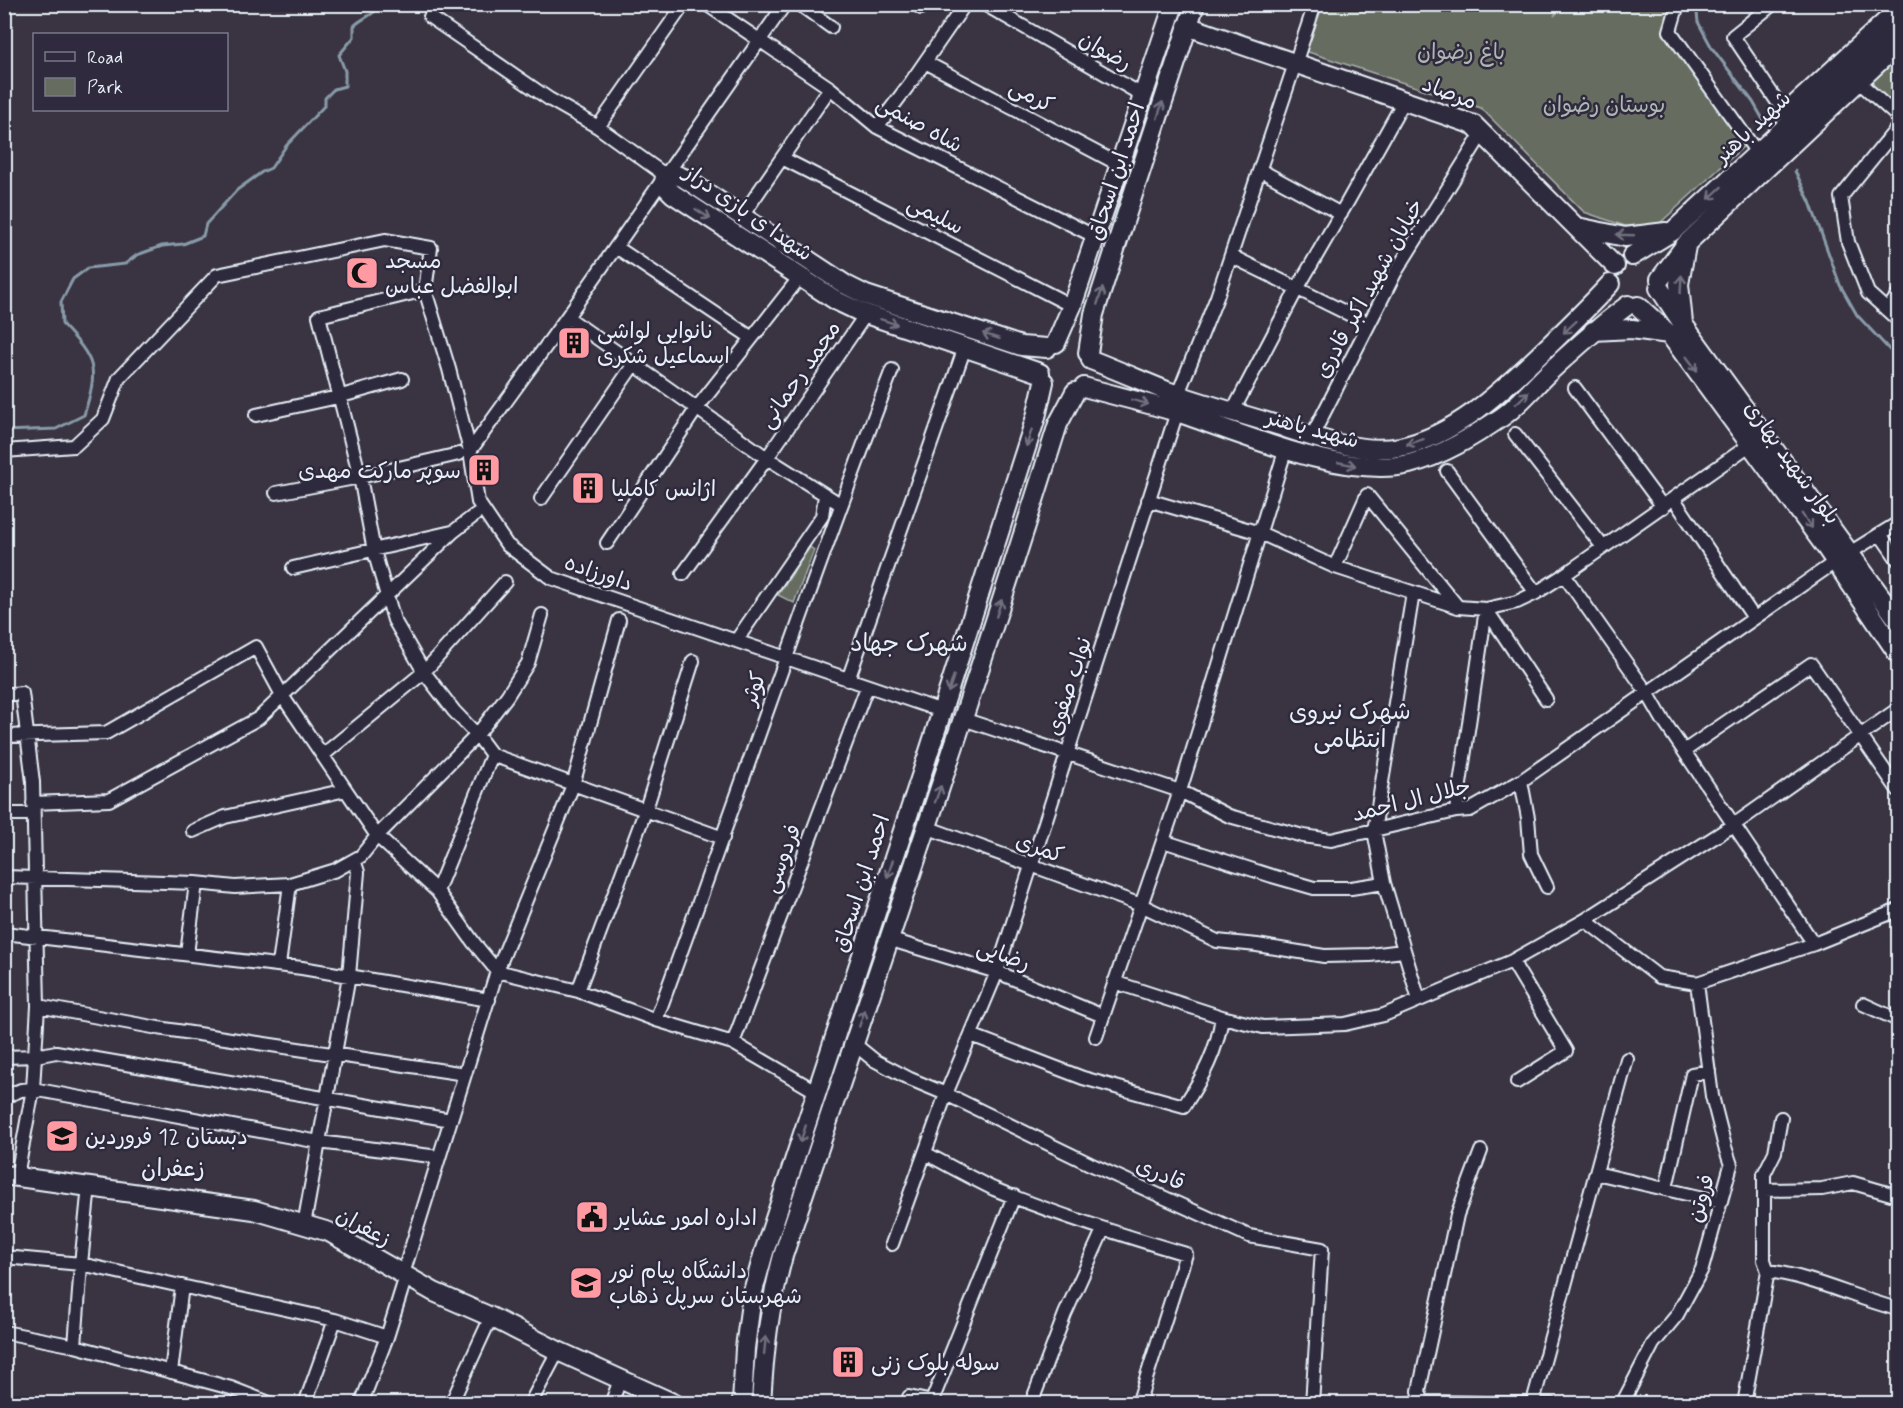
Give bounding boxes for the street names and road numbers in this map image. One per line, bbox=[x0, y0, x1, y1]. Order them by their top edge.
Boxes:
street label: رضوان bbox=[1073, 25, 1137, 78]
street label: مرصاد bbox=[1418, 71, 1481, 117]
street label: کرمی bbox=[1004, 73, 1058, 120]
street label: شهید باهنر bbox=[1708, 85, 1798, 171]
street label: شاه صنمی bbox=[871, 90, 967, 160]
street label: احمد ابن اسحاق bbox=[1081, 99, 1152, 244]
street label: شهدا ی بازی دراز bbox=[676, 158, 818, 268]
street label: سلیمی bbox=[902, 190, 968, 242]
street label: خیابان شهید اکبر قادری bbox=[1309, 194, 1431, 384]
street label: محمد رحمانی bbox=[753, 316, 848, 434]
street label: بلوار شهید بهاری bbox=[1737, 396, 1846, 531]
street label: شهید باهنر bbox=[1261, 404, 1362, 456]
street label: داورزاده bbox=[560, 549, 636, 599]
street label: نواب صفوی bbox=[1041, 634, 1099, 739]
street label: کوثر bbox=[736, 668, 774, 711]
street label: جلال ال احمد bbox=[1349, 773, 1474, 829]
street label: احمد ابن اسحاق bbox=[826, 811, 897, 956]
street label: فردوسی bbox=[757, 820, 809, 897]
street label: کمری bbox=[1012, 827, 1067, 870]
street label: رضایی bbox=[973, 933, 1034, 978]
street label: قادری bbox=[1131, 1152, 1189, 1198]
street label: فروتن bbox=[1682, 1171, 1722, 1226]
street label: زعفران bbox=[331, 1202, 395, 1254]

